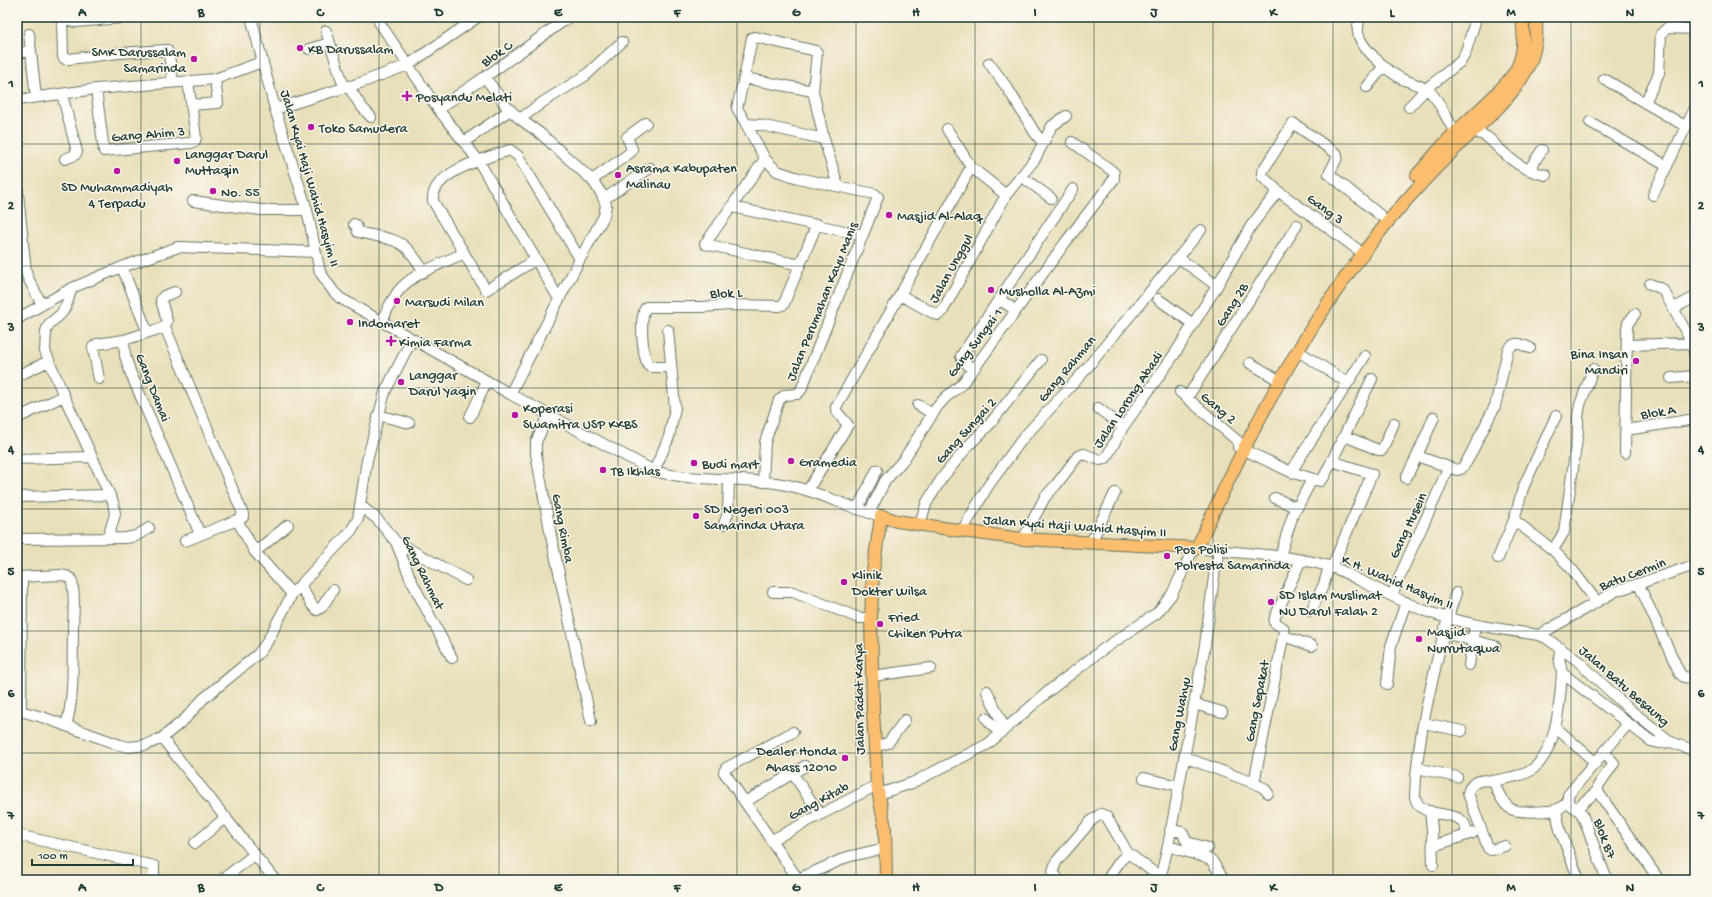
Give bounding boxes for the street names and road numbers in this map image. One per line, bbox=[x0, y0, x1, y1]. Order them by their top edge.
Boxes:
street label: Blok C bbox=[478, 37, 518, 73]
street label: Jalan Kyai Haji Wahid Hasyim II bbox=[275, 88, 342, 269]
street label: Gang Ahim 3 bbox=[111, 124, 186, 147]
street label: Gang 3 bbox=[1303, 191, 1346, 229]
street label: Jalan Perumahan Kayu Manis bbox=[784, 219, 863, 384]
street label: Jalan Unggul bbox=[926, 232, 978, 307]
street label: Gang 2B bbox=[1213, 280, 1254, 330]
street label: Blok L bbox=[709, 285, 743, 304]
street label: Gang Sungai 1 bbox=[945, 306, 1007, 381]
street label: Gang Rahman bbox=[1035, 333, 1101, 406]
street label: Jalan Lorong Abadi bbox=[1090, 349, 1168, 452]
street label: Gang Damai bbox=[130, 351, 173, 425]
street label: Gang 2 bbox=[1196, 389, 1239, 429]
street label: Gang Sungai 2 bbox=[933, 395, 1001, 468]
street label: Blok A bbox=[1639, 402, 1678, 425]
street label: Gang Husein bbox=[1387, 490, 1432, 562]
street label: Gang Rimba bbox=[547, 492, 577, 566]
street label: Jalan Kyai Haji Wahid Hasyim II bbox=[983, 513, 1167, 542]
street label: Gang Rahmat bbox=[396, 533, 448, 614]
street label: K.H. Wahid Hasyim II bbox=[1338, 552, 1456, 615]
street label: Batu Cermin bbox=[1596, 555, 1669, 596]
street label: Jalan Padat Karya bbox=[851, 642, 870, 755]
street label: Jalan Batu Besaung bbox=[1574, 643, 1672, 731]
street label: Gang Sepakat bbox=[1242, 658, 1275, 744]
street label: Gang Wahyu bbox=[1165, 676, 1196, 753]
street label: Gang Kitab bbox=[786, 779, 853, 825]
street label: Blok B7 bbox=[1588, 816, 1619, 862]

